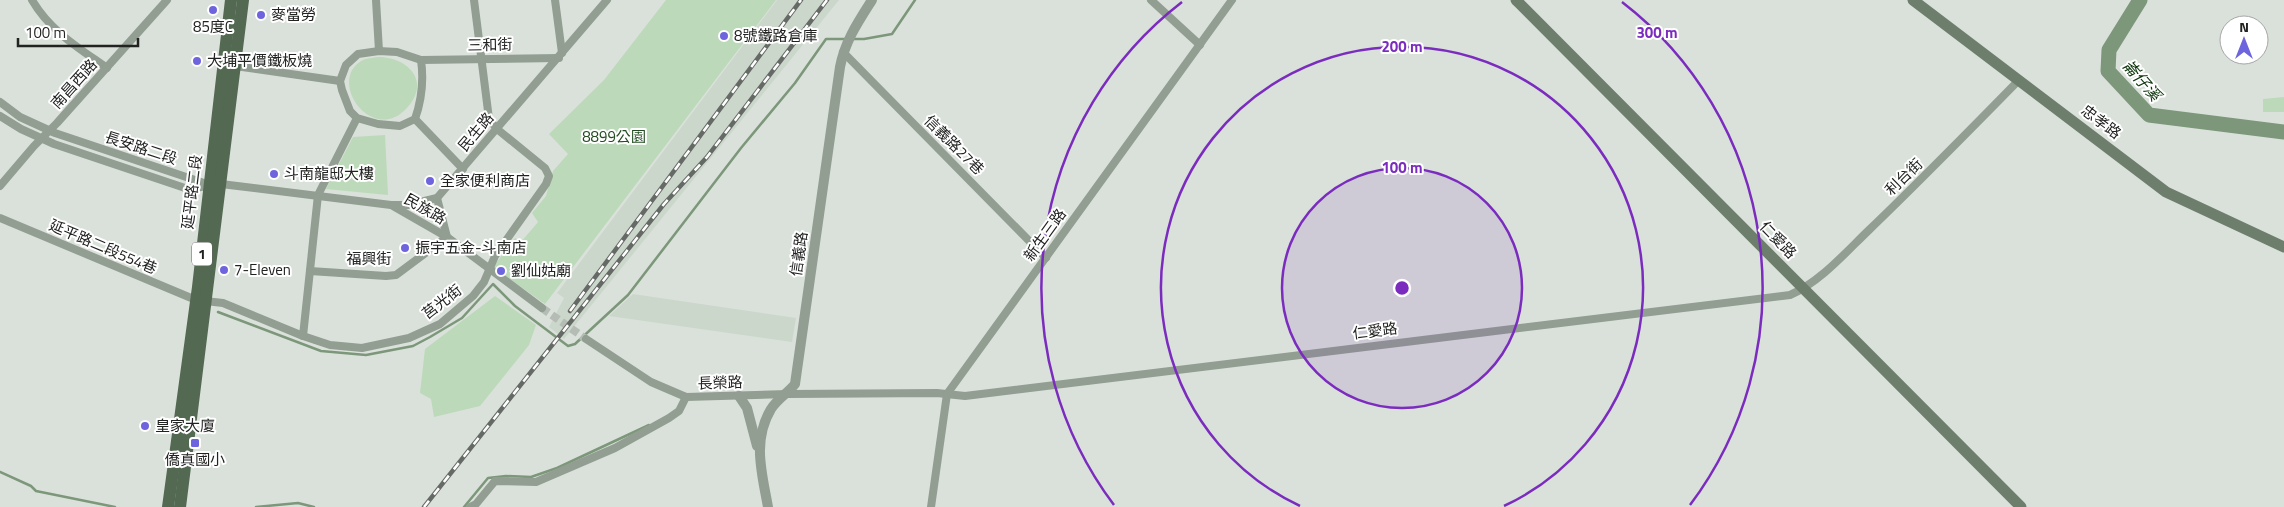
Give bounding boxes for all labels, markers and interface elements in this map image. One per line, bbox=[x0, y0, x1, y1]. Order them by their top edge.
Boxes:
place label: 麥當勞 bbox=[271, 3, 316, 26]
marker: 85度C bbox=[207, 4, 219, 16]
marker: 麥當勞 bbox=[255, 9, 267, 21]
scale bar bbox=[18, 15, 138, 47]
place label: 85度C bbox=[193, 15, 233, 38]
north arrow bbox=[2219, 15, 2269, 65]
text: N bbox=[2239, 16, 2249, 37]
text: 100 m bbox=[25, 21, 66, 44]
text: 300 m bbox=[1636, 21, 1678, 44]
place label: 8號鐵路倉庫 bbox=[734, 24, 817, 47]
marker: 8號鐵路倉庫 bbox=[718, 30, 730, 42]
street label: 三和街 bbox=[467, 33, 513, 56]
text: 200 m bbox=[1381, 35, 1423, 58]
place label: 大埔平價鐵板燒 bbox=[207, 49, 312, 72]
street label: 南昌西路 bbox=[45, 54, 102, 114]
water label: 崙仔溪 bbox=[2117, 54, 2168, 107]
marker: 大埔平價鐵板燒 bbox=[191, 55, 203, 67]
street label: 忠孝路 bbox=[2076, 99, 2126, 144]
street label: 民生路 bbox=[452, 107, 499, 156]
street label: 信義路27巷 bbox=[919, 109, 990, 180]
street label: 長安路二段 bbox=[102, 125, 180, 170]
park label: 8899公園 bbox=[582, 125, 646, 148]
street label: 延平路二段 bbox=[176, 153, 207, 231]
street label: 利台街 bbox=[1879, 153, 1928, 201]
text: 100 m bbox=[1381, 156, 1423, 179]
place label: 斗南龍邸大樓 bbox=[284, 162, 374, 185]
marker: 斗南龍邸大樓 bbox=[268, 168, 280, 180]
place label: 全家便利商店 bbox=[440, 169, 530, 192]
marker: 全家便利商店 bbox=[424, 175, 436, 187]
street label: 民族路 bbox=[400, 187, 450, 230]
street label: 新生三路 bbox=[1018, 204, 1072, 266]
street label: 延平路二段554巷 bbox=[46, 213, 161, 280]
street label: 仁愛路 bbox=[1754, 215, 1802, 264]
street label: 信義路 bbox=[784, 230, 813, 278]
place label: 振宇五金-斗南店 bbox=[415, 236, 527, 259]
road number: 1 bbox=[192, 242, 212, 266]
marker: 振宇五金-斗南店 bbox=[399, 242, 411, 254]
street label: 福興街 bbox=[346, 247, 392, 270]
place label: 7-Eleven bbox=[234, 258, 291, 281]
place label: 劉仙姑廟 bbox=[511, 259, 571, 282]
marker: 7-Eleven bbox=[218, 264, 230, 276]
marker: 劉仙姑廟 bbox=[495, 265, 507, 277]
street label: 莒光街 bbox=[417, 279, 467, 325]
centre of rings bbox=[1393, 279, 1411, 297]
street label: 仁愛路 bbox=[1351, 316, 1399, 345]
street label: 長榮路 bbox=[697, 370, 743, 395]
place label: 皇家大廈 bbox=[155, 414, 215, 437]
marker: 皇家大廈 bbox=[139, 420, 151, 432]
marker: 僑真國小 bbox=[189, 437, 201, 449]
place label: 僑真國小 bbox=[165, 448, 225, 471]

